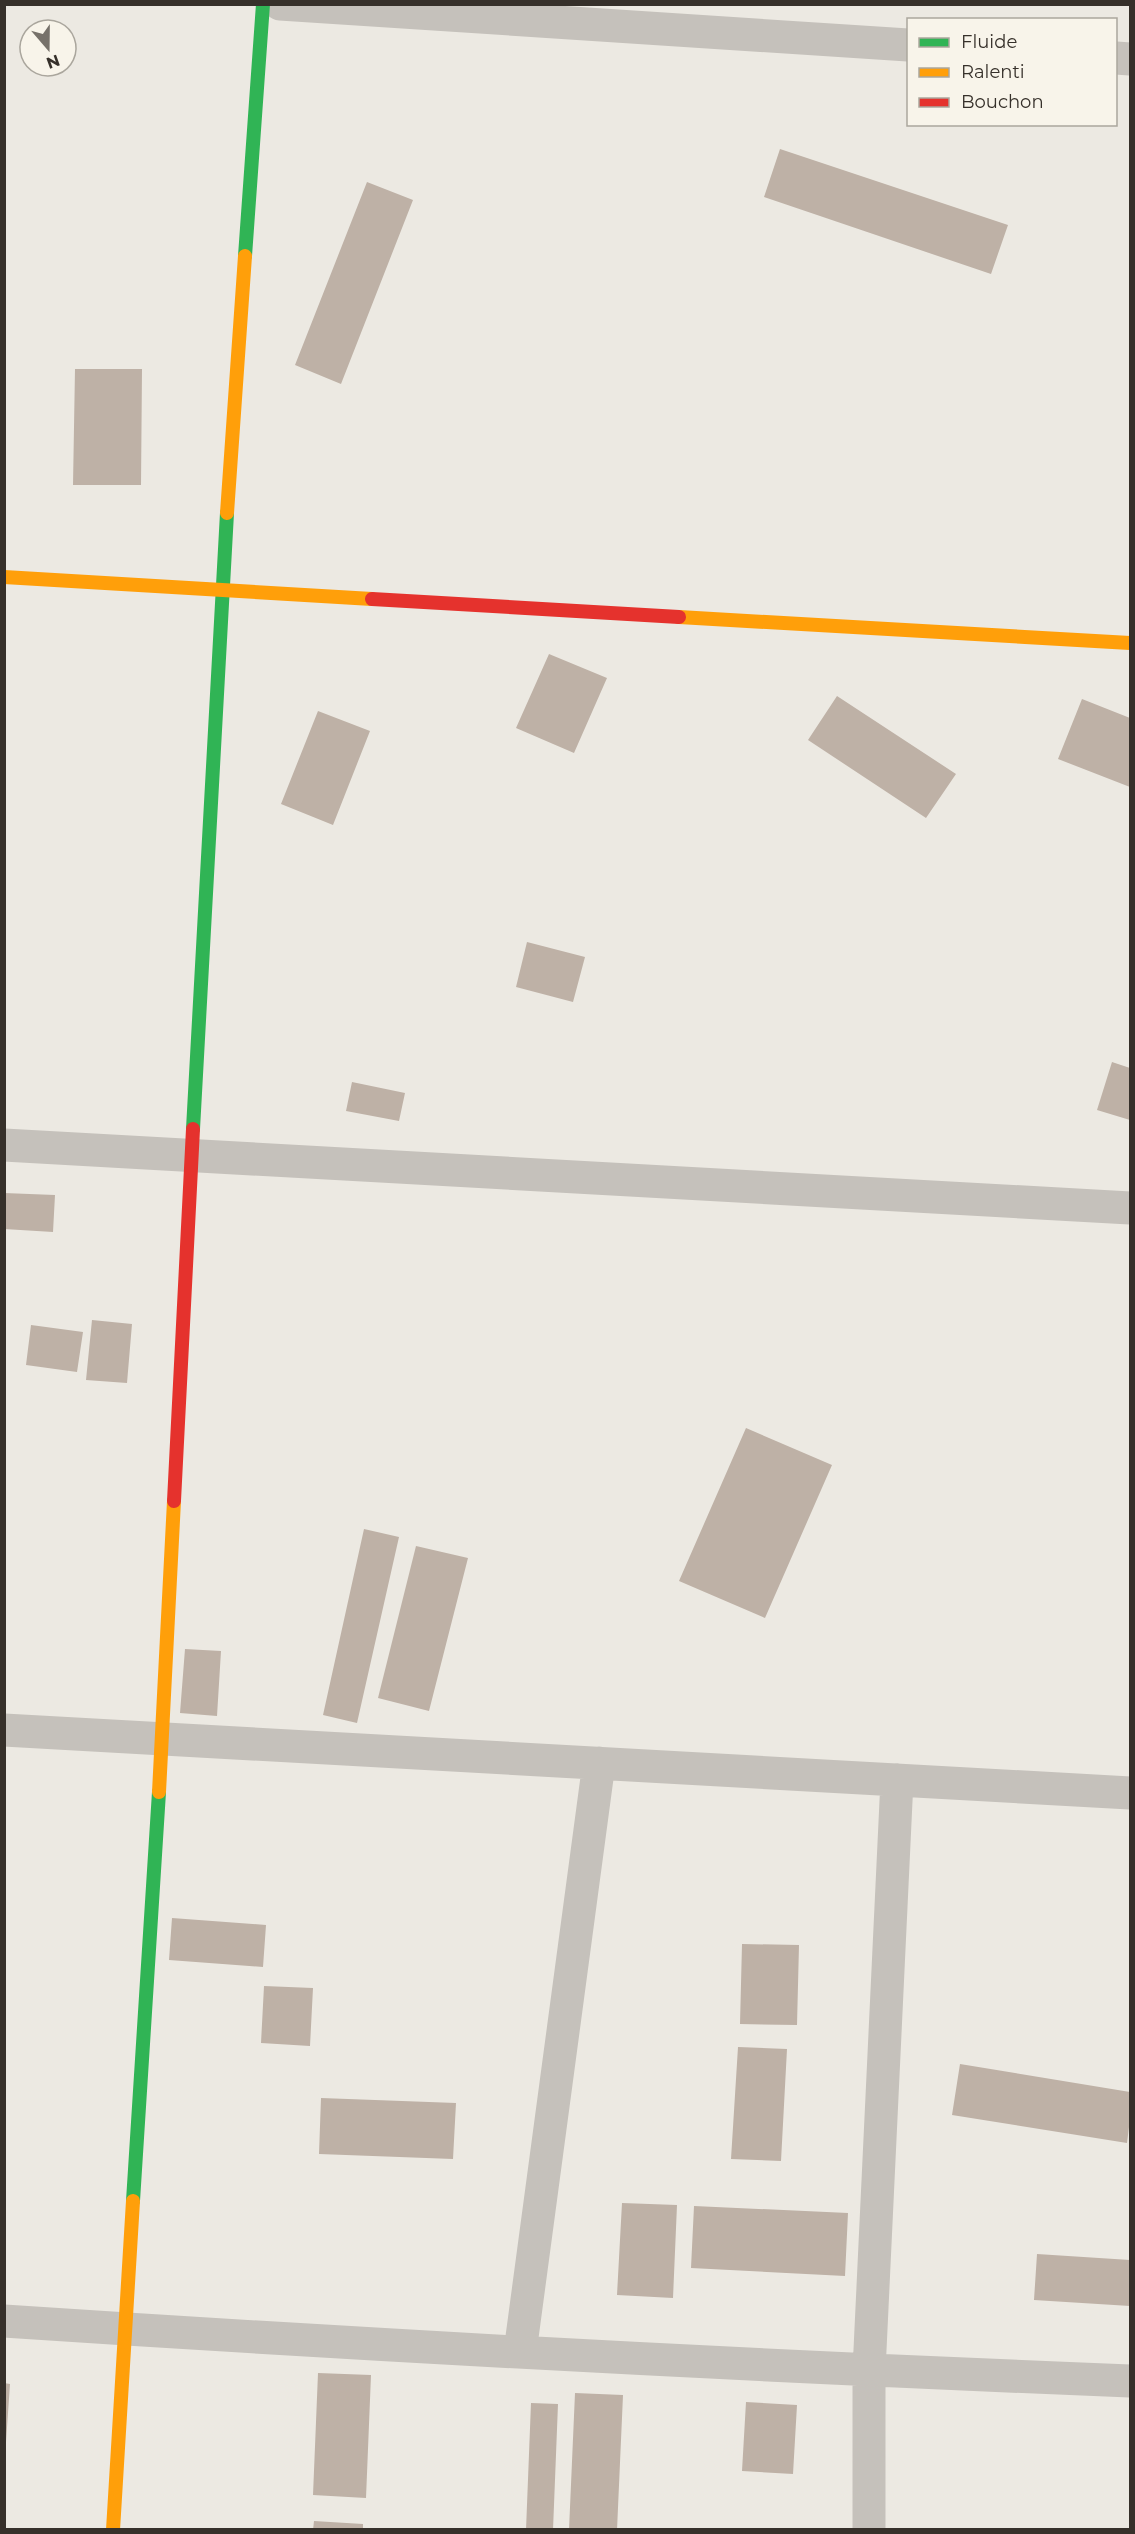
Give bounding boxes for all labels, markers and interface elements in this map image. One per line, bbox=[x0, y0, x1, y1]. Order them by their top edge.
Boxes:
north arrow bbox=[18, 18, 78, 78]
legend bbox=[907, 18, 1117, 126]
text: Fluide bbox=[961, 31, 1017, 53]
text: N bbox=[44, 50, 62, 73]
text: Ralenti bbox=[961, 61, 1025, 83]
text: Bouchon bbox=[961, 91, 1044, 113]

